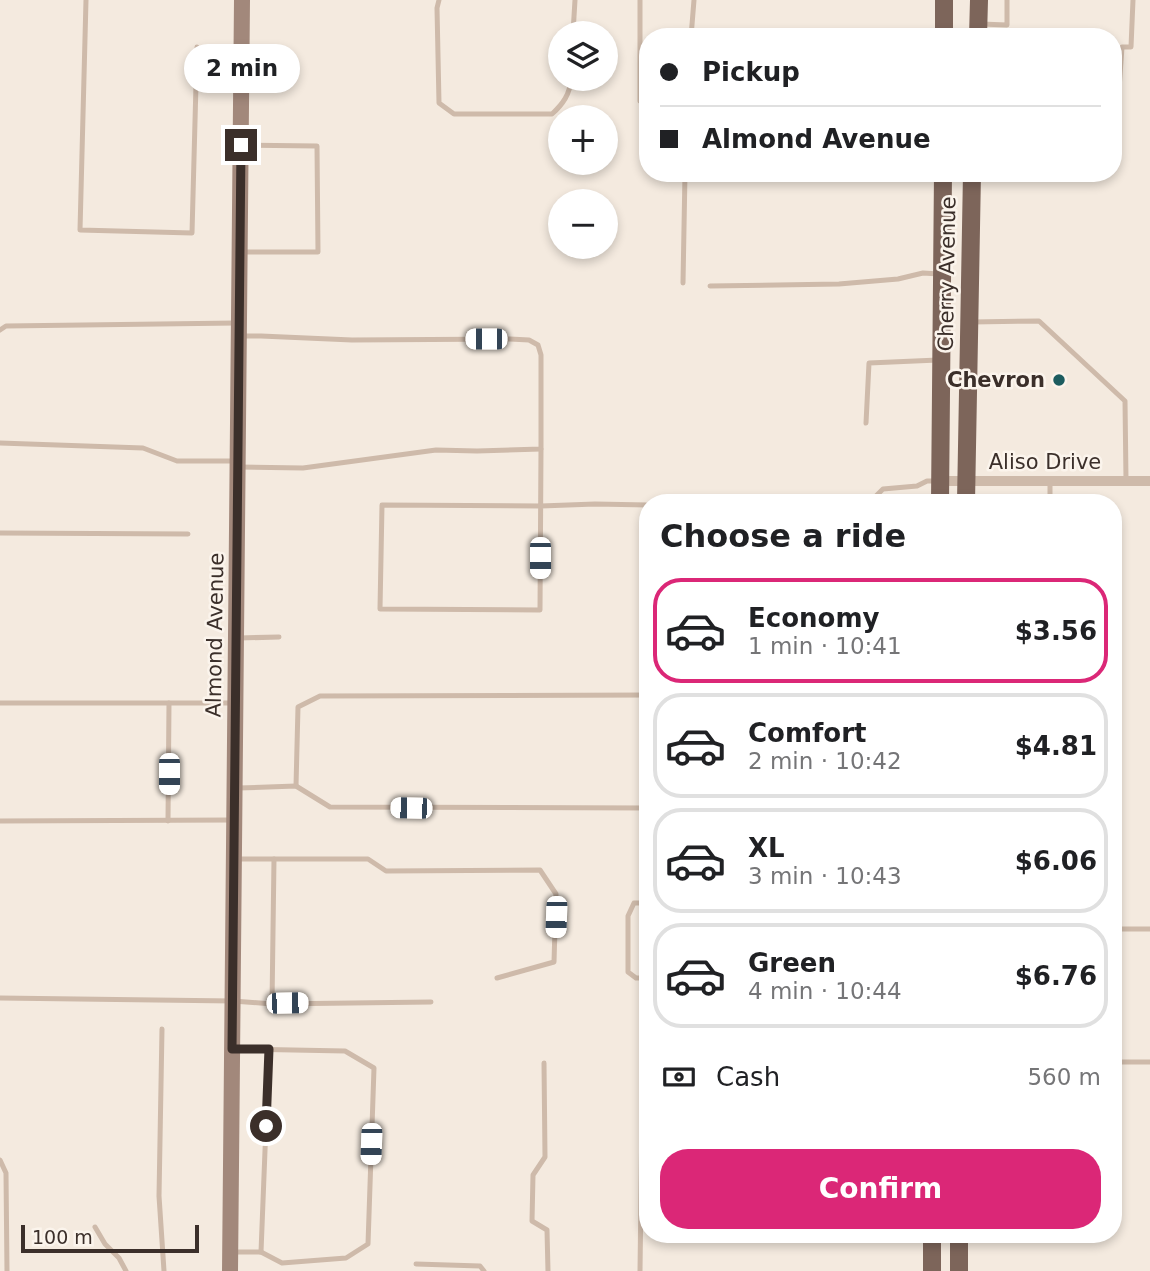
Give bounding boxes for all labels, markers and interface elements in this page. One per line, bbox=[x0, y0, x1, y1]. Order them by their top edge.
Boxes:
map controls bbox=[548, 21, 618, 259]
button: layers bbox=[548, 21, 618, 91]
callout: 2 min bbox=[183, 44, 299, 92]
text: 2 min bbox=[206, 55, 278, 81]
text: Pickup bbox=[702, 57, 800, 87]
button: + bbox=[548, 105, 618, 175]
text: Almond Avenue bbox=[702, 124, 931, 154]
route end bbox=[225, 129, 257, 161]
button: − bbox=[548, 189, 618, 259]
street label: Cherry Avenue bbox=[934, 196, 960, 352]
car bbox=[466, 329, 508, 350]
place label: Chevron bbox=[947, 368, 1045, 392]
marker: Chevron bbox=[1051, 372, 1067, 388]
street label: Aliso Drive bbox=[989, 450, 1101, 474]
text: Choose a ride bbox=[660, 517, 906, 555]
car bbox=[530, 537, 551, 579]
street label: Almond Avenue bbox=[202, 552, 228, 718]
icon: car bbox=[664, 599, 727, 662]
text: Economy bbox=[748, 603, 879, 633]
text: $3.56 bbox=[1015, 616, 1097, 646]
text: 1 min · 10:41 bbox=[748, 633, 902, 659]
icon: car bbox=[664, 714, 727, 777]
text: Comfort bbox=[748, 718, 866, 748]
text: $4.81 bbox=[1015, 731, 1097, 761]
text: 2 min · 10:42 bbox=[748, 748, 902, 774]
car bbox=[159, 753, 180, 795]
car bbox=[390, 797, 433, 819]
icon: car bbox=[664, 829, 727, 892]
text: XL bbox=[748, 833, 785, 863]
text: $6.06 bbox=[1015, 846, 1097, 876]
text: 3 min · 10:43 bbox=[748, 863, 902, 889]
car bbox=[545, 896, 568, 938]
icon: car bbox=[664, 944, 727, 1007]
text: Green bbox=[748, 948, 836, 978]
text: $6.76 bbox=[1015, 961, 1097, 991]
text: 4 min · 10:44 bbox=[748, 978, 902, 1004]
car bbox=[266, 992, 309, 1014]
icon: cash bbox=[660, 1058, 698, 1096]
text: Cash bbox=[716, 1062, 780, 1092]
text: 560 m bbox=[1027, 1064, 1101, 1090]
route start bbox=[250, 1110, 282, 1142]
car bbox=[360, 1123, 383, 1165]
button: Confirm bbox=[660, 1149, 1101, 1229]
scale bar bbox=[21, 1222, 200, 1254]
text: 100 m bbox=[32, 1226, 93, 1248]

